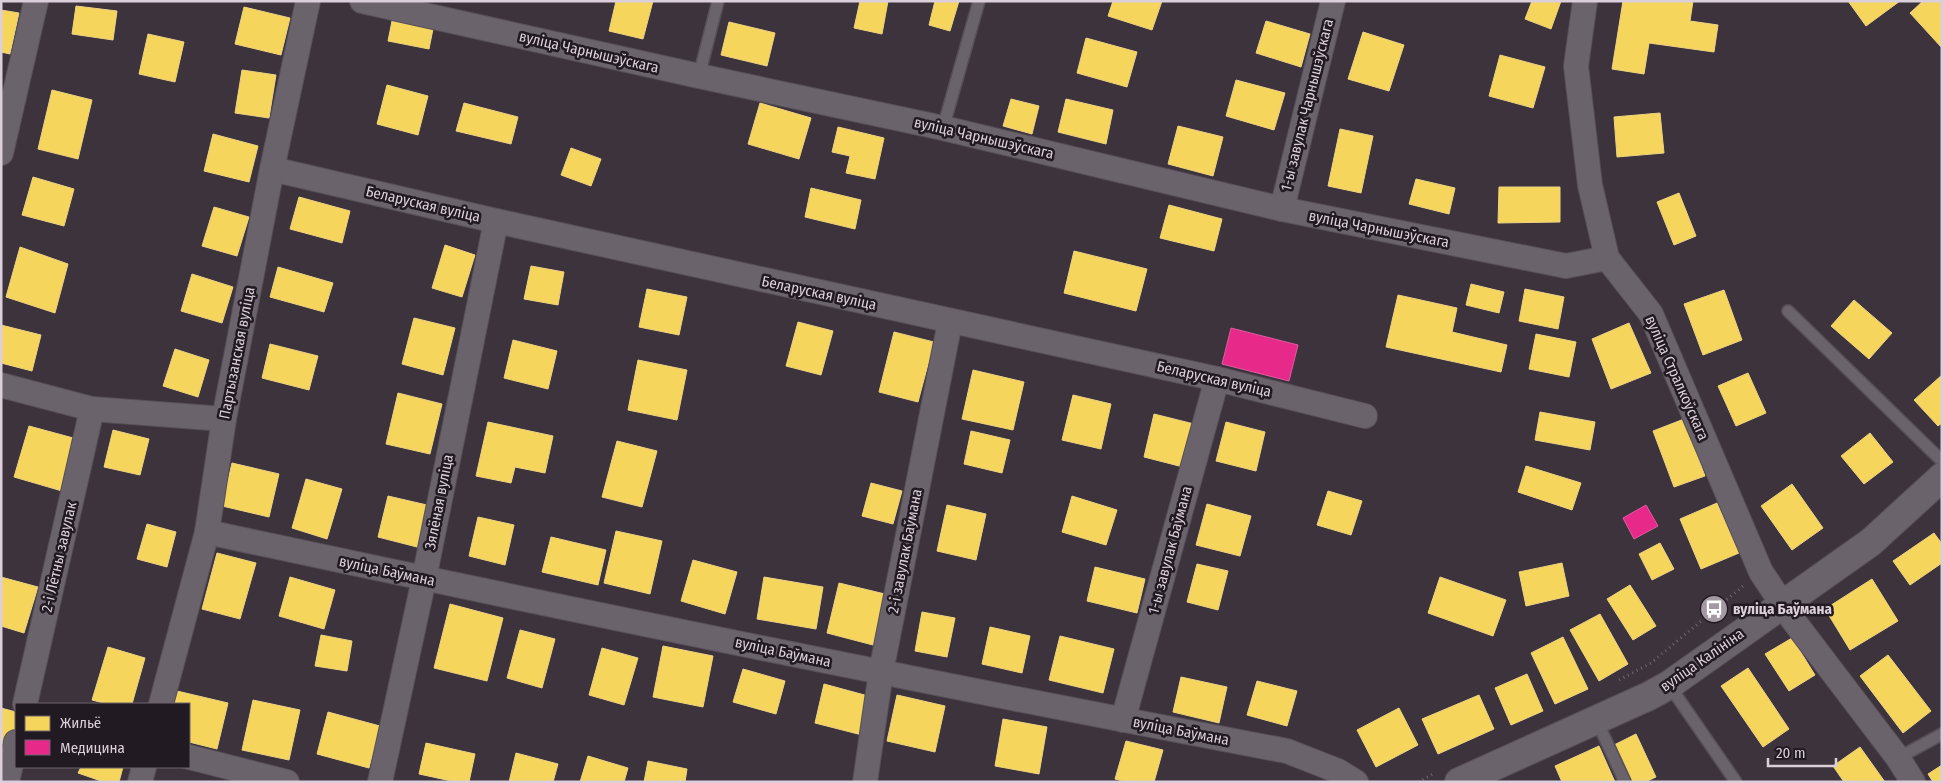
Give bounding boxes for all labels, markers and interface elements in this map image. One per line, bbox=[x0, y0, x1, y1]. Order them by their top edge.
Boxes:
street label: 1-ы завулак Чарнышэўскага bbox=[1277, 17, 1337, 193]
street label: вуліца Чарнышэўскага bbox=[517, 27, 661, 77]
street label: вуліца Чарнышэўскага bbox=[912, 113, 1056, 163]
street label: Беларуская вуліца bbox=[364, 182, 482, 226]
street label: вуліца Чарнышэўскага bbox=[1307, 207, 1451, 251]
street label: Беларуская вуліца bbox=[760, 272, 878, 314]
street label: Партызанская вуліца bbox=[215, 285, 259, 421]
street label: вуліца Стралкоўскага bbox=[1641, 313, 1713, 443]
street label: Беларуская вуліца bbox=[1155, 357, 1273, 401]
street label: Зялёная вуліца bbox=[421, 453, 457, 551]
street label: 1-ы завулак Баўмана bbox=[1144, 484, 1196, 616]
street label: 2-і завулак Баўмана bbox=[884, 487, 926, 615]
street label: 2-і Лётны завулак bbox=[38, 500, 80, 614]
street label: вуліца Баўмана bbox=[337, 552, 437, 590]
bus stop icon: вуліца Баўмана bbox=[1699, 594, 1729, 624]
place label: вуліца Баўмана bbox=[1733, 600, 1833, 618]
street label: вуліца Калініна bbox=[1657, 625, 1747, 695]
street label: вуліца Баўмана bbox=[733, 633, 833, 671]
legend bbox=[15, 703, 190, 768]
street label: вуліца Баўмана bbox=[1131, 713, 1231, 749]
text: Жильё bbox=[60, 714, 101, 732]
scale bar bbox=[1768, 736, 1836, 768]
text: Медицина bbox=[60, 739, 125, 757]
text: 20 m bbox=[1776, 744, 1806, 762]

